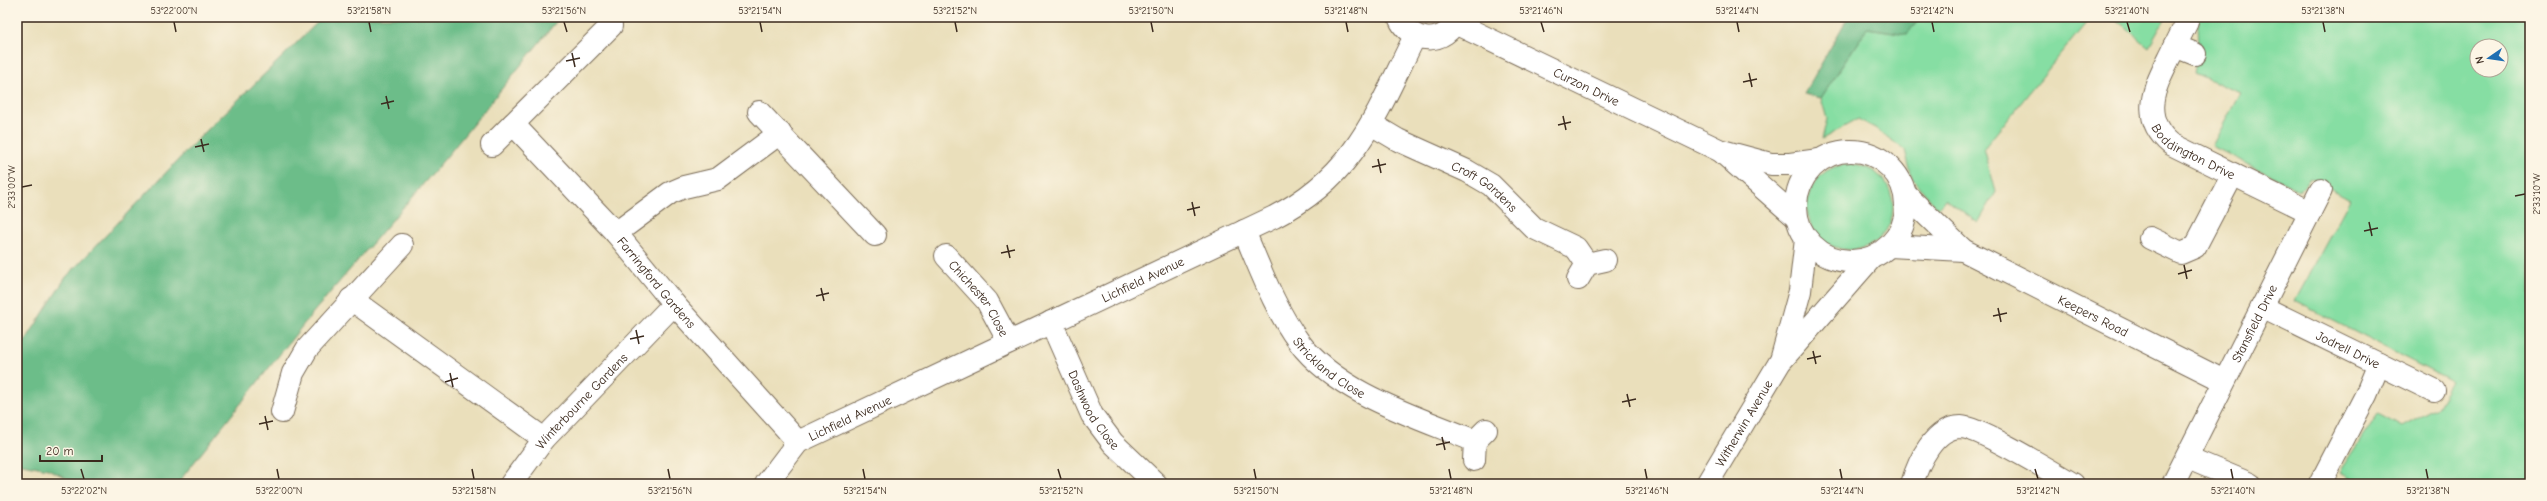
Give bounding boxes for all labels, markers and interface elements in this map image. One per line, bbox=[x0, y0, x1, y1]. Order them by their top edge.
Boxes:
text: 53°22'00"N bbox=[151, 5, 197, 17]
text: 53°21'58"N bbox=[347, 5, 391, 17]
text: 53°21'56"N bbox=[542, 5, 586, 17]
text: 53°21'54"N bbox=[738, 5, 782, 17]
text: 53°21'52"N bbox=[933, 5, 977, 17]
text: 53°21'50"N bbox=[1129, 5, 1173, 17]
text: 53°21'48"N bbox=[1324, 5, 1368, 17]
text: 53°21'46"N bbox=[1519, 5, 1563, 17]
text: 53°21'44"N bbox=[1715, 5, 1759, 17]
text: 53°21'42"N bbox=[1910, 5, 1954, 17]
text: 53°21'40"N bbox=[2105, 5, 2149, 17]
text: 53°21'38"N bbox=[2301, 5, 2345, 17]
north arrow bbox=[2469, 38, 2509, 78]
text: N bbox=[2473, 55, 2487, 65]
street label: Curzon Drive bbox=[1551, 64, 1622, 109]
street label: Boddington Drive bbox=[2148, 121, 2238, 182]
street label: Croft Gardens bbox=[1449, 158, 1520, 215]
text: 2°33'00"W bbox=[6, 165, 18, 209]
text: 2°33'10"W bbox=[2531, 173, 2543, 215]
street label: Farringford Gardens bbox=[614, 234, 699, 331]
street label: Lichfield Avenue bbox=[1099, 253, 1187, 305]
street label: Chichester Close bbox=[945, 257, 1012, 340]
street label: Stansfield Drive bbox=[2229, 282, 2280, 365]
street label: Keepers Road bbox=[2055, 292, 2131, 340]
street label: Jodrell Drive bbox=[2314, 328, 2383, 372]
street label: Strickland Close bbox=[1290, 334, 1368, 401]
street label: Winterbourne Gardens bbox=[532, 350, 631, 452]
street label: Dashwood Close bbox=[1065, 368, 1123, 453]
street label: Witherwin Avenue bbox=[1712, 377, 1776, 469]
street label: Lichfield Avenue bbox=[806, 392, 894, 444]
scale bar bbox=[40, 437, 102, 463]
text: 20 m bbox=[46, 444, 74, 458]
text: 53°22'02"N bbox=[61, 485, 107, 497]
text: 53°22'00"N bbox=[256, 485, 302, 497]
text: 53°21'58"N bbox=[452, 485, 496, 497]
text: 53°21'56"N bbox=[648, 485, 692, 497]
text: 53°21'54"N bbox=[843, 485, 887, 497]
text: 53°21'52"N bbox=[1039, 485, 1083, 497]
text: 53°21'50"N bbox=[1234, 485, 1278, 497]
text: 53°21'48"N bbox=[1429, 485, 1473, 497]
text: 53°21'46"N bbox=[1625, 485, 1669, 497]
text: 53°21'44"N bbox=[1820, 485, 1864, 497]
text: 53°21'42"N bbox=[2016, 485, 2060, 497]
text: 53°21'40"N bbox=[2211, 485, 2255, 497]
text: 53°21'38"N bbox=[2406, 485, 2450, 497]

